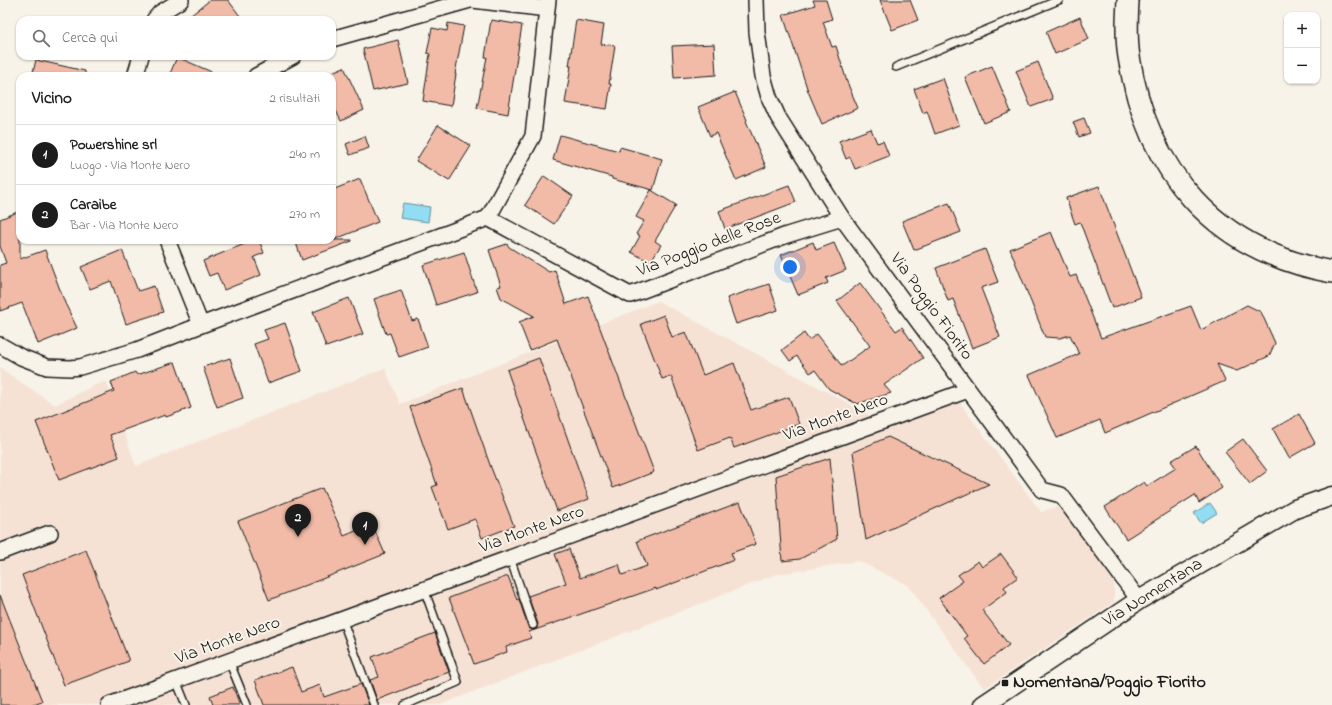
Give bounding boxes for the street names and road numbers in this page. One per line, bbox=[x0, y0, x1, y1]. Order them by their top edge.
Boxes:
street label: Via Poggio delle Rose bbox=[632, 205, 786, 286]
street label: Via Poggio Fiorito bbox=[882, 247, 979, 367]
street label: Via Monte Nero bbox=[779, 387, 892, 449]
street label: Via Monte Nero bbox=[475, 499, 588, 561]
street label: Via Nomentana bbox=[1097, 552, 1208, 635]
street label: Via Monte Nero bbox=[171, 610, 284, 672]

